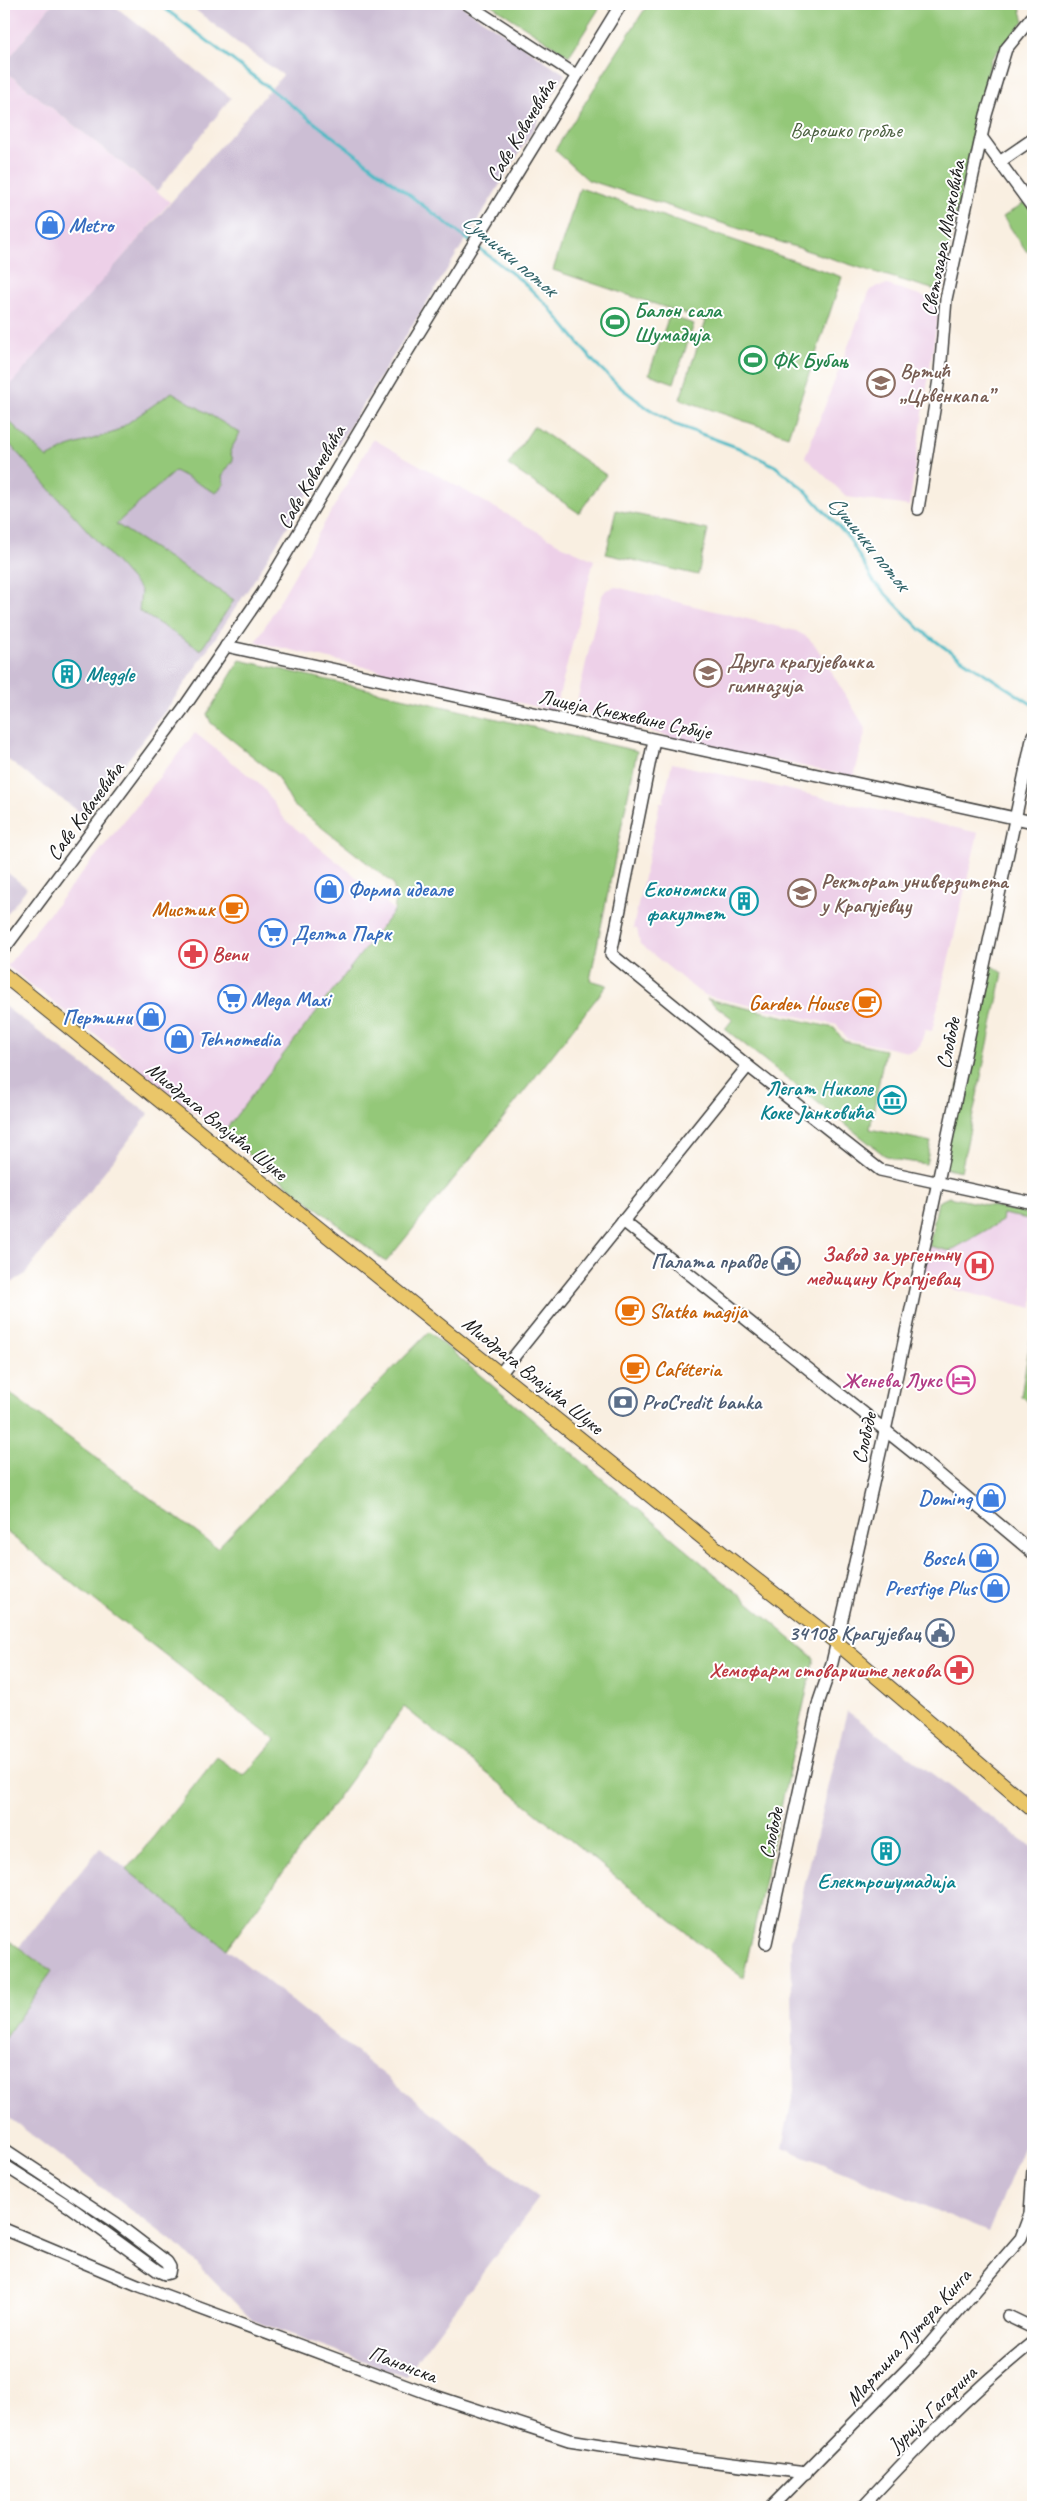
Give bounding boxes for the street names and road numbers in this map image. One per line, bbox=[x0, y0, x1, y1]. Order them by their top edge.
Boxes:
street label: Саве Ковачевића bbox=[480, 72, 563, 186]
street label: Светозара Марковића bbox=[915, 156, 971, 318]
street label: Саве Ковачевића bbox=[271, 419, 352, 534]
street label: Лицеја Кнежевине Србије bbox=[536, 683, 716, 745]
street label: Саве Ковачевића bbox=[40, 755, 131, 865]
street label: Слободе bbox=[930, 1014, 966, 1071]
street label: Миодрага Влајића Шуке bbox=[141, 1056, 294, 1187]
street label: Миодрага Влајића Шуке bbox=[457, 1310, 610, 1441]
street label: Слободе bbox=[846, 1409, 883, 1466]
street label: Слободе bbox=[753, 1804, 789, 1861]
street label: Мартина Лутера Кинга bbox=[840, 2262, 978, 2411]
street label: Панонска bbox=[365, 2339, 443, 2390]
street label: Јурија Гагарина bbox=[881, 2359, 983, 2459]

